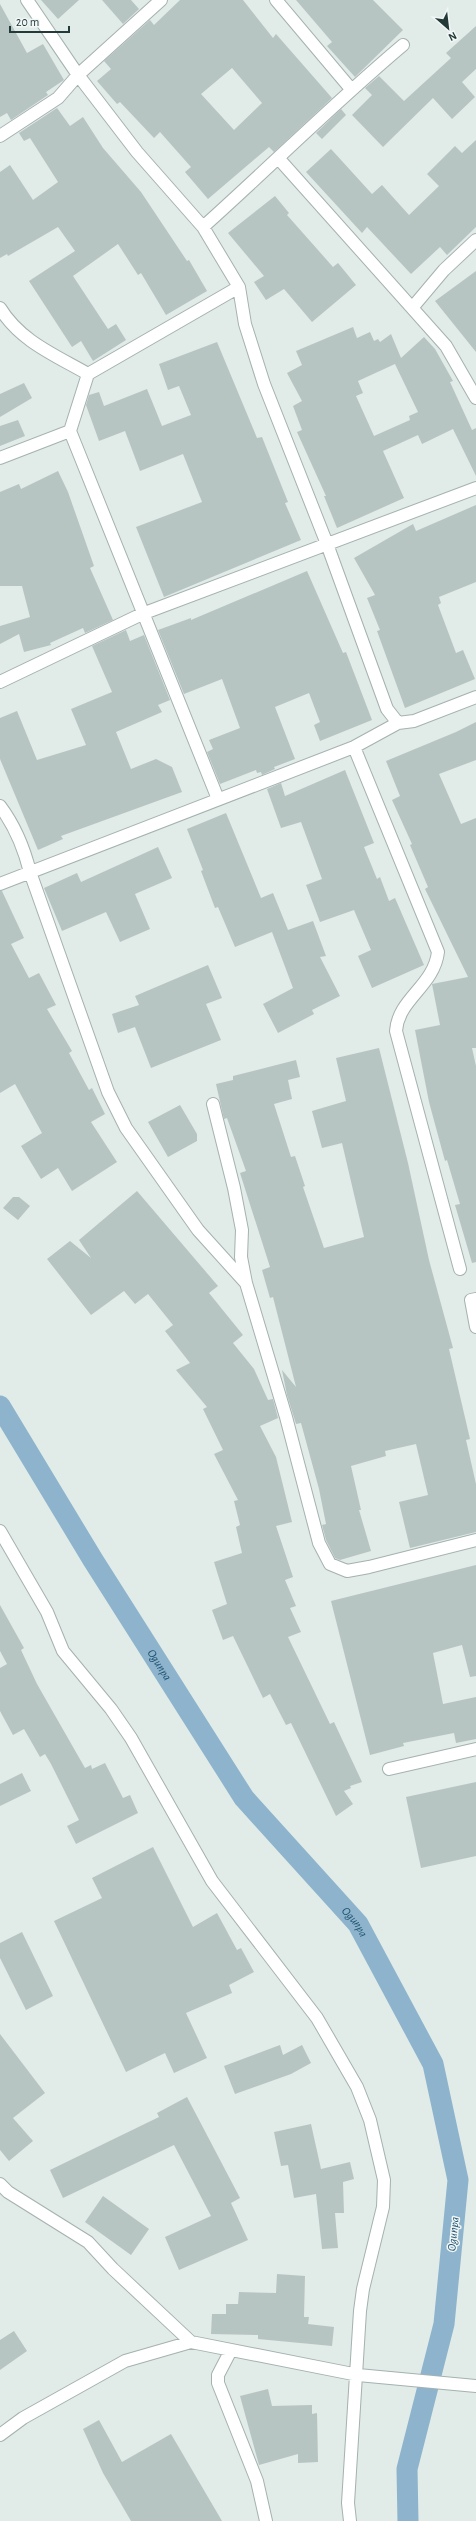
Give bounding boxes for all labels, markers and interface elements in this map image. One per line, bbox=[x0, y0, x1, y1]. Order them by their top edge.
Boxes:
scale bar bbox=[10, 8, 69, 34]
north arrow bbox=[428, 8, 468, 48]
text: 20 m bbox=[16, 16, 39, 28]
text: N bbox=[446, 30, 458, 43]
water label: Ogunpa bbox=[145, 1647, 174, 1683]
water label: Ogunpa bbox=[340, 1904, 370, 1939]
water label: Ogunpa bbox=[445, 2216, 462, 2252]

